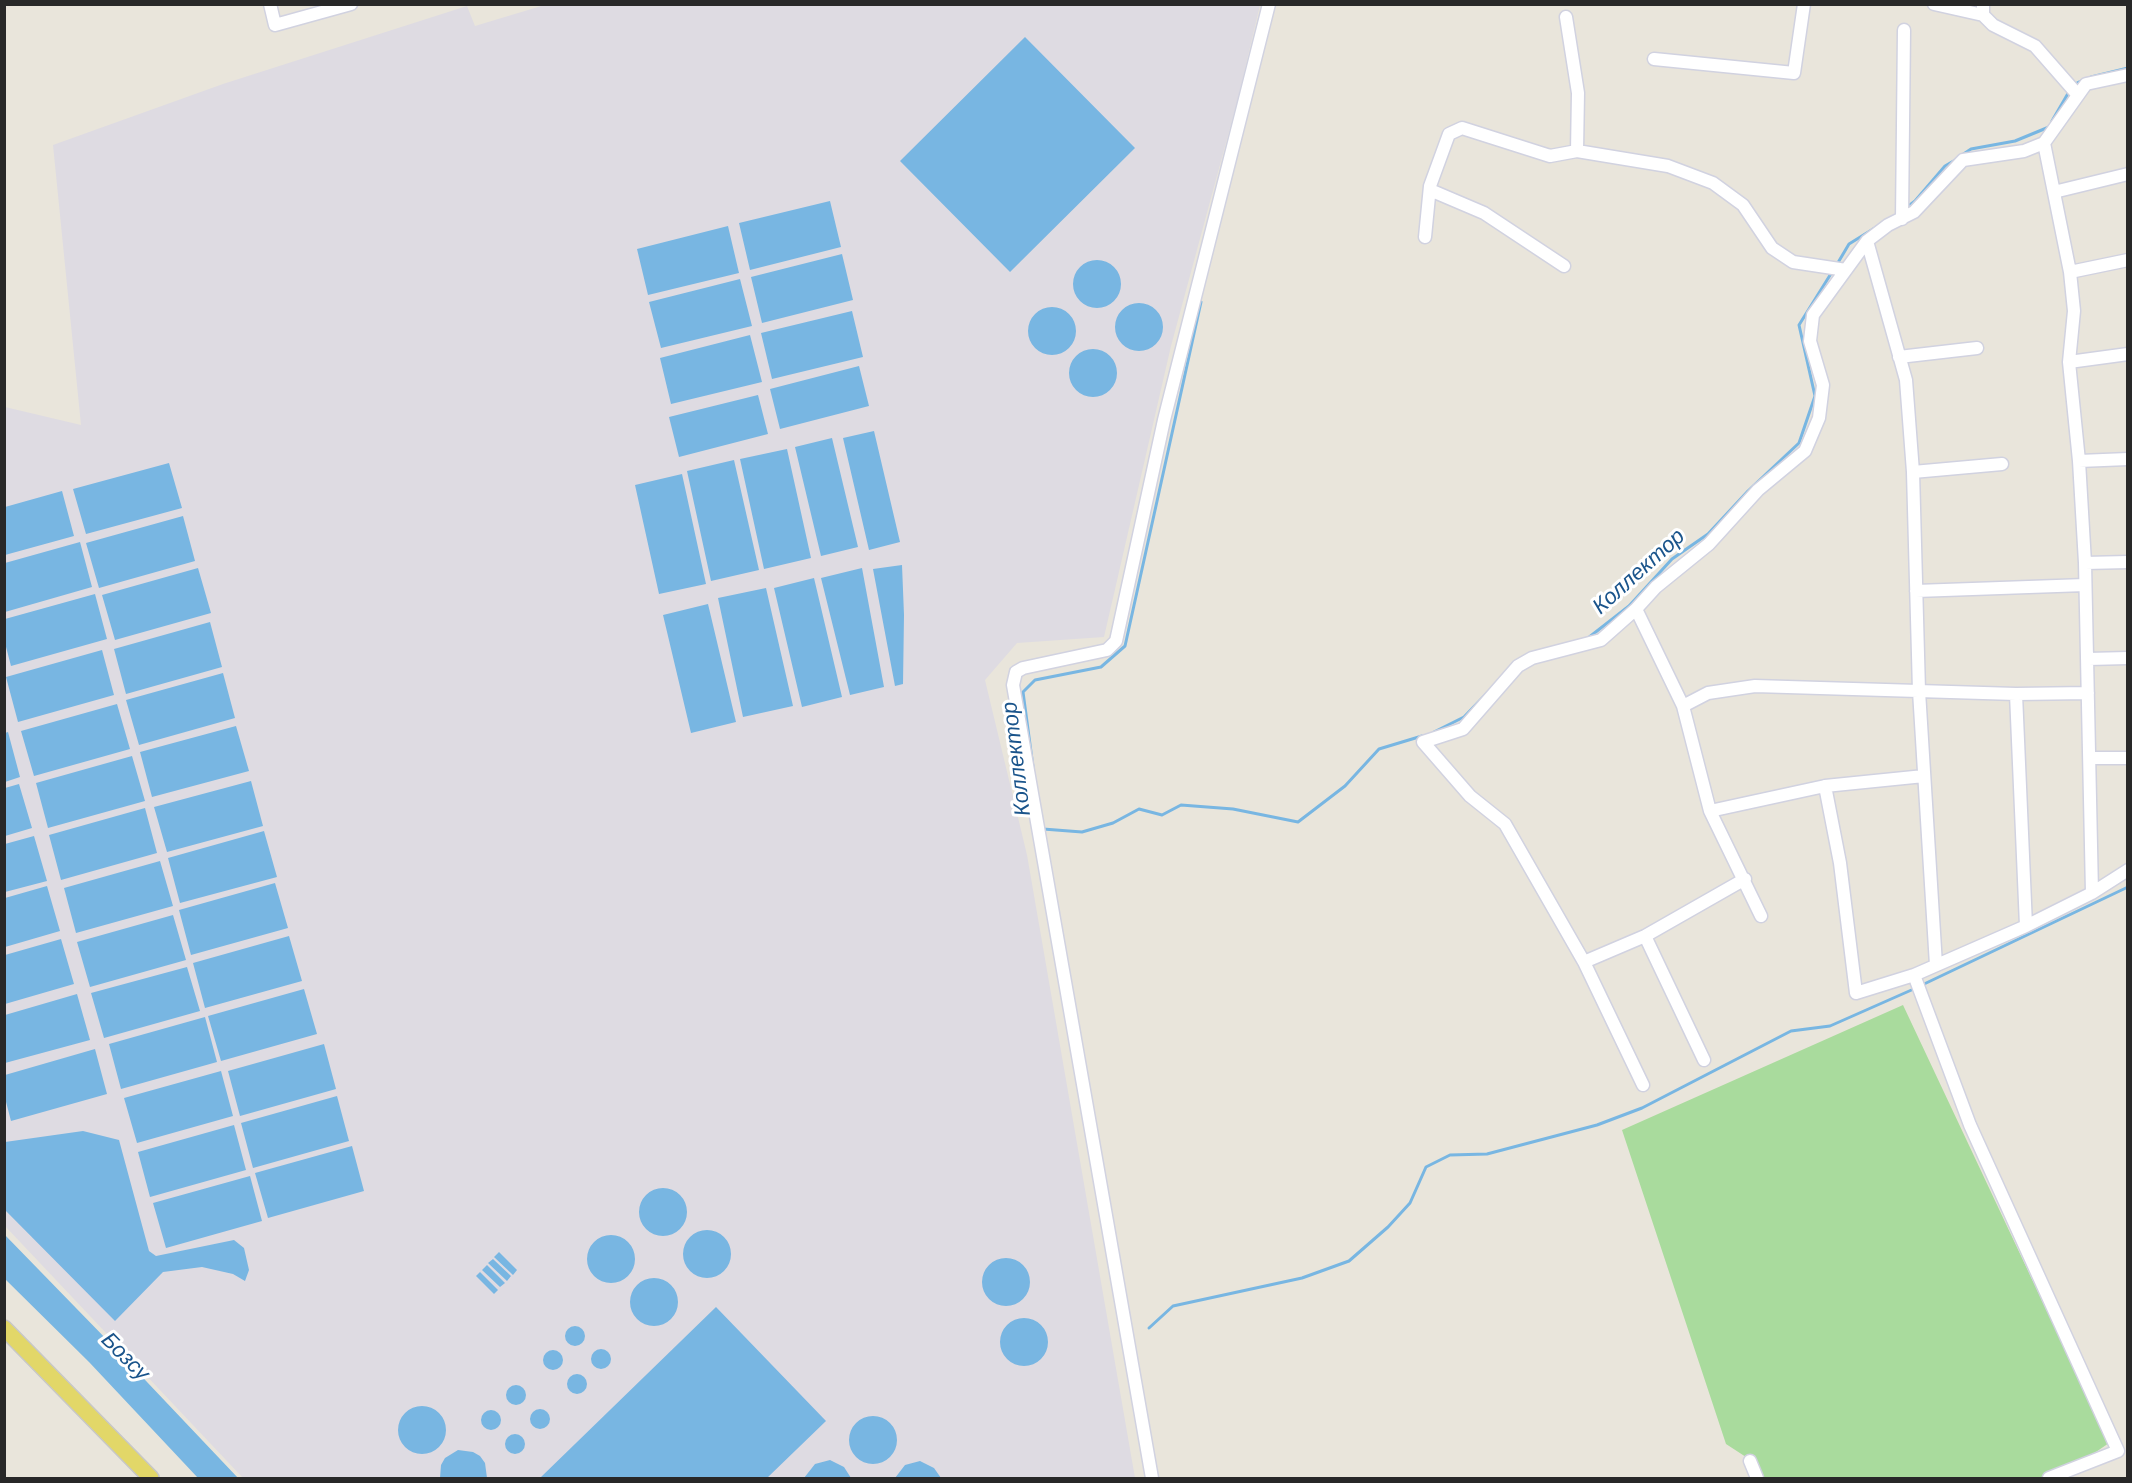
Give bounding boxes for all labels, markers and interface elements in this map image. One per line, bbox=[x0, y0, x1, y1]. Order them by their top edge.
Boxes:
water label: Коллектор bbox=[1587, 524, 1691, 620]
water label: Коллектор bbox=[997, 700, 1037, 818]
water label: Бозсу bbox=[95, 1327, 155, 1387]

